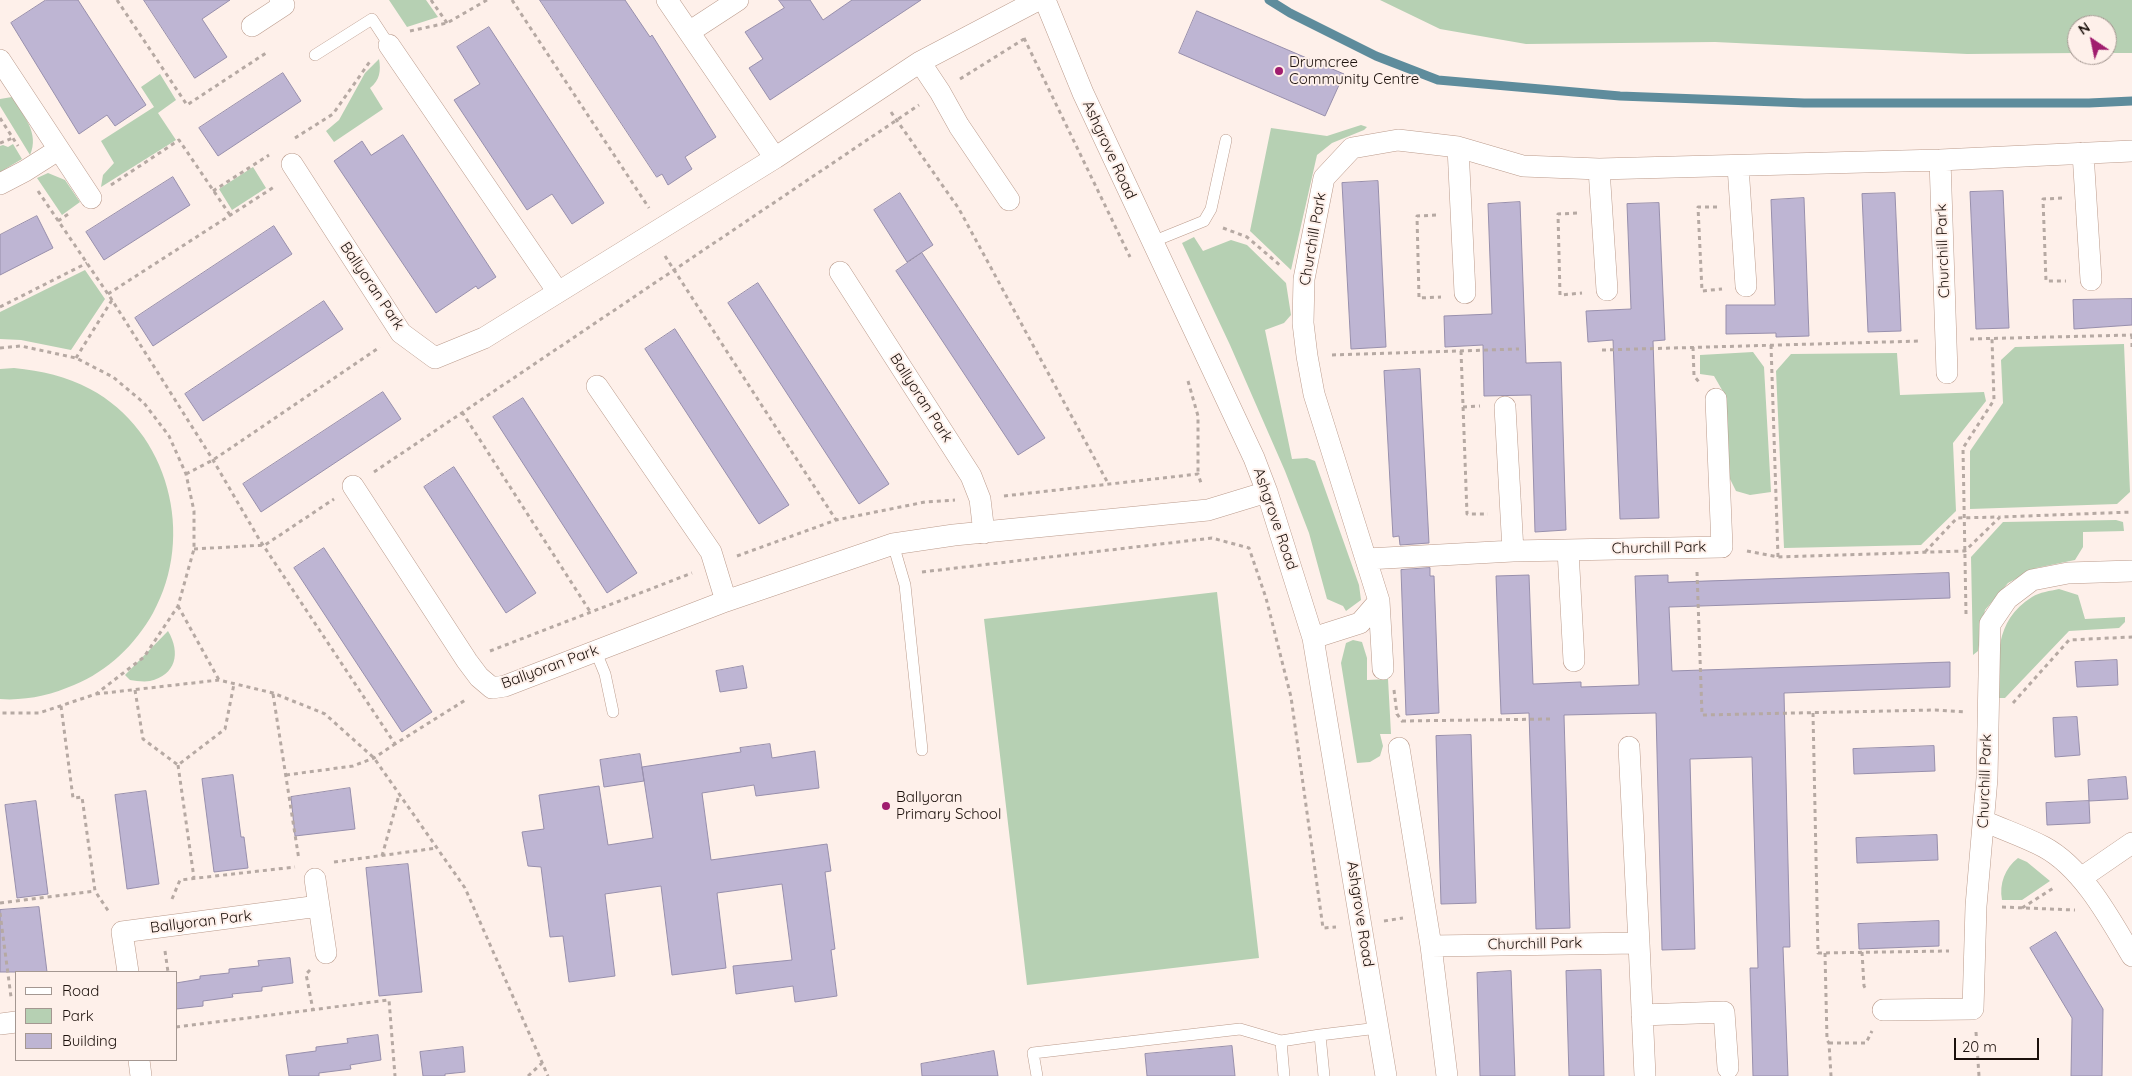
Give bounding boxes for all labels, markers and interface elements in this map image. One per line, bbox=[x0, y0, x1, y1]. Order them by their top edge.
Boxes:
north arrow bbox=[2067, 15, 2117, 65]
text: N bbox=[2075, 18, 2093, 39]
place label: Drumcree Community Centre bbox=[1289, 53, 1419, 88]
marker: Drumcree Community Centre bbox=[1273, 65, 1285, 77]
street label: Ashgrove Road bbox=[1078, 98, 1140, 202]
street label: Churchill Park bbox=[1296, 191, 1330, 287]
street label: Churchill Park bbox=[1932, 203, 1954, 299]
street label: Ballyoran Park bbox=[336, 239, 408, 333]
street label: Ballyoran Park bbox=[886, 350, 956, 446]
street label: Ashgrove Road bbox=[1249, 466, 1301, 572]
street label: Churchill Park bbox=[1612, 538, 1706, 558]
street label: Ballyoran Park bbox=[499, 641, 601, 693]
street label: Churchill Park bbox=[1974, 733, 1996, 829]
place label: Ballyoran Primary School bbox=[896, 788, 1001, 823]
marker: Ballyoran Primary School bbox=[880, 800, 892, 812]
street label: Ashgrove Road bbox=[1343, 860, 1377, 968]
street label: Ballyoran Park bbox=[149, 907, 253, 937]
street label: Churchill Park bbox=[1488, 934, 1582, 954]
legend bbox=[15, 971, 178, 1061]
text: Road bbox=[62, 981, 99, 1000]
text: Park bbox=[62, 1006, 94, 1025]
scale bar bbox=[1957, 1028, 2042, 1060]
text: Building bbox=[62, 1031, 117, 1050]
text: 20 m bbox=[1962, 1037, 1997, 1056]

